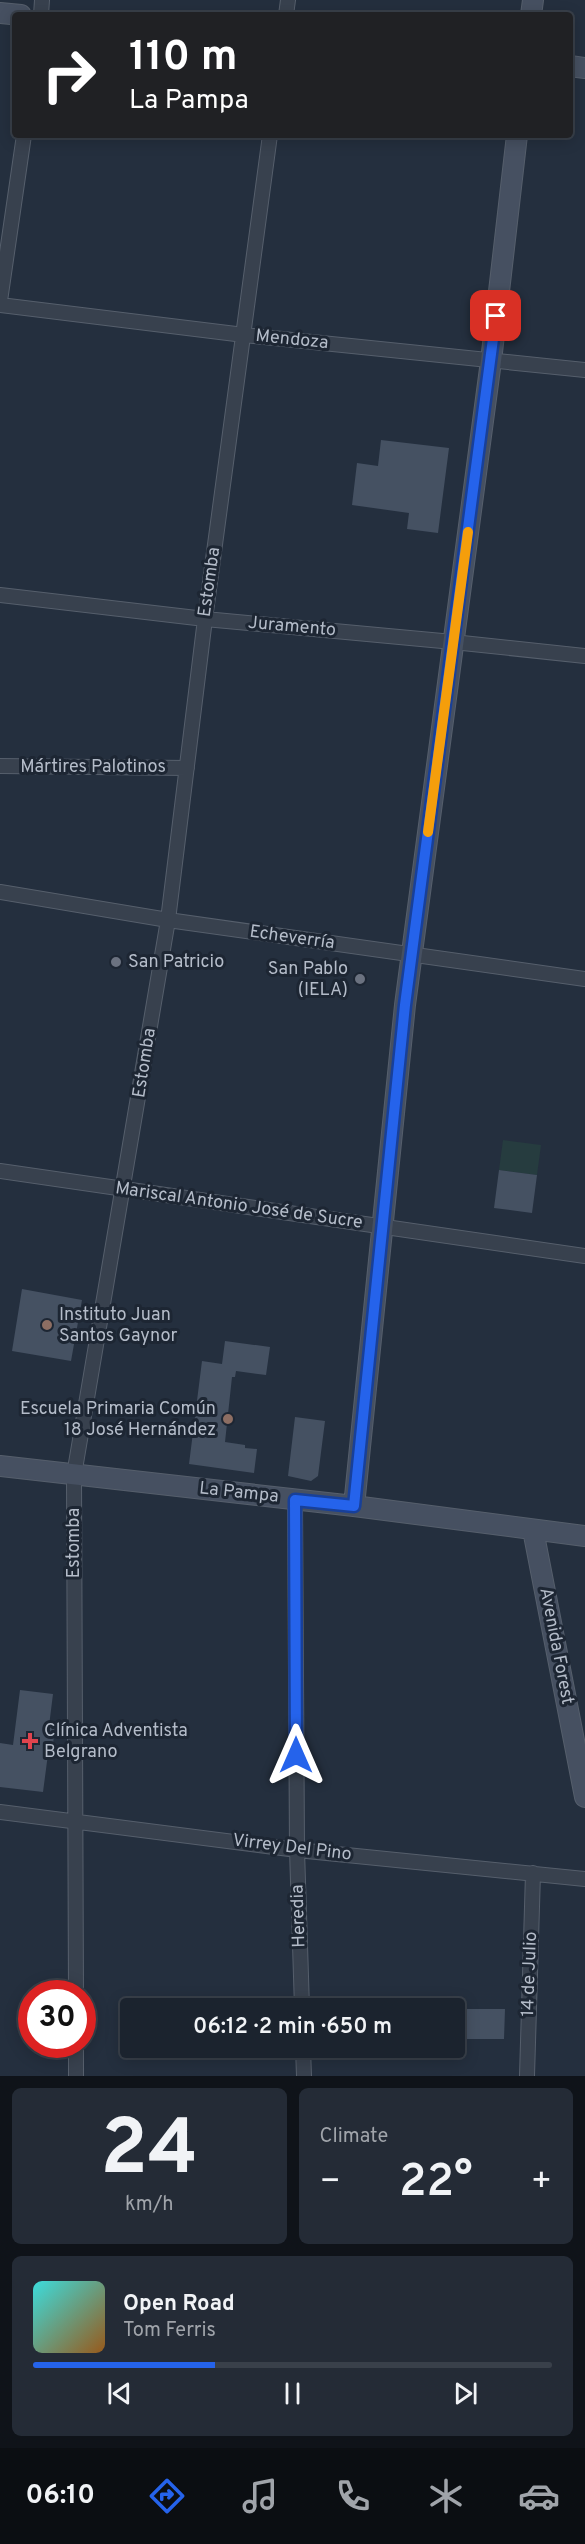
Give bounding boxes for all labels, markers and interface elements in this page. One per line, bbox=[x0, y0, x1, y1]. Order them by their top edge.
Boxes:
text: 110 m bbox=[129, 32, 238, 85]
icon: right bbox=[30, 36, 108, 114]
text: La Pampa bbox=[129, 84, 249, 118]
pin bbox=[470, 290, 521, 341]
icon: arrive bbox=[479, 299, 512, 332]
street label: Mendoza bbox=[254, 325, 330, 355]
street label: Estomba bbox=[194, 546, 226, 618]
street label: Juramento bbox=[247, 612, 337, 642]
street label: Mártires Palotinos bbox=[20, 756, 166, 779]
street label: Echeverría bbox=[248, 921, 336, 955]
place label: San Patricio bbox=[128, 951, 224, 974]
marker: San Patricio bbox=[109, 955, 123, 969]
place label: San Pablo (IELA) bbox=[268, 958, 348, 1002]
marker: San Pablo (IELA) bbox=[353, 972, 367, 986]
street label: Estomba bbox=[128, 1026, 162, 1100]
street label: Mariscal Antonio José de Sucre bbox=[114, 1177, 364, 1235]
place label: Instituto Juan Santos Gaynor bbox=[59, 1304, 177, 1348]
marker: Instituto Juan Santos Gaynor bbox=[40, 1318, 54, 1332]
place label: Escuela Primaria Común 18 José Hernández bbox=[20, 1398, 216, 1442]
marker: Escuela Primaria Común 18 José Hernández bbox=[221, 1412, 235, 1426]
street label: La Pampa bbox=[198, 1477, 280, 1509]
street label: Estomba bbox=[63, 1508, 86, 1578]
street label: Avenida Forest bbox=[533, 1586, 579, 1706]
place label: Clínica Adventista Belgrano bbox=[44, 1720, 188, 1764]
position arrow bbox=[264, 1723, 328, 1787]
marker: Clínica Adventista Belgrano bbox=[21, 1732, 39, 1750]
street label: Virrey Del Pino bbox=[231, 1829, 353, 1867]
street label: Heredia bbox=[286, 1884, 312, 1948]
street label: 14 de Julio bbox=[517, 1931, 543, 2017]
speed limit sign: 30 bbox=[18, 1980, 96, 2058]
text: 06:12 · 2 min · 650 m bbox=[193, 2014, 392, 2041]
text: 24 bbox=[100, 2103, 198, 2202]
text: Climate bbox=[320, 2124, 388, 2150]
text: 22° bbox=[399, 2155, 473, 2212]
text: − bbox=[320, 2162, 341, 2204]
text: + bbox=[531, 2162, 552, 2204]
text: km/h bbox=[125, 2192, 174, 2218]
text: Open Road bbox=[123, 2291, 235, 2318]
text: Tom Ferris bbox=[123, 2318, 216, 2344]
icon: previous bbox=[103, 2377, 136, 2410]
icon: pause bbox=[276, 2377, 309, 2410]
icon: next bbox=[449, 2377, 482, 2410]
icon: directions bbox=[146, 2475, 188, 2517]
icon: music bbox=[239, 2475, 281, 2517]
icon: phone bbox=[332, 2475, 374, 2517]
icon: climate bbox=[425, 2475, 467, 2517]
icon: car bbox=[518, 2475, 560, 2517]
text: 06:10 bbox=[25, 2479, 95, 2513]

